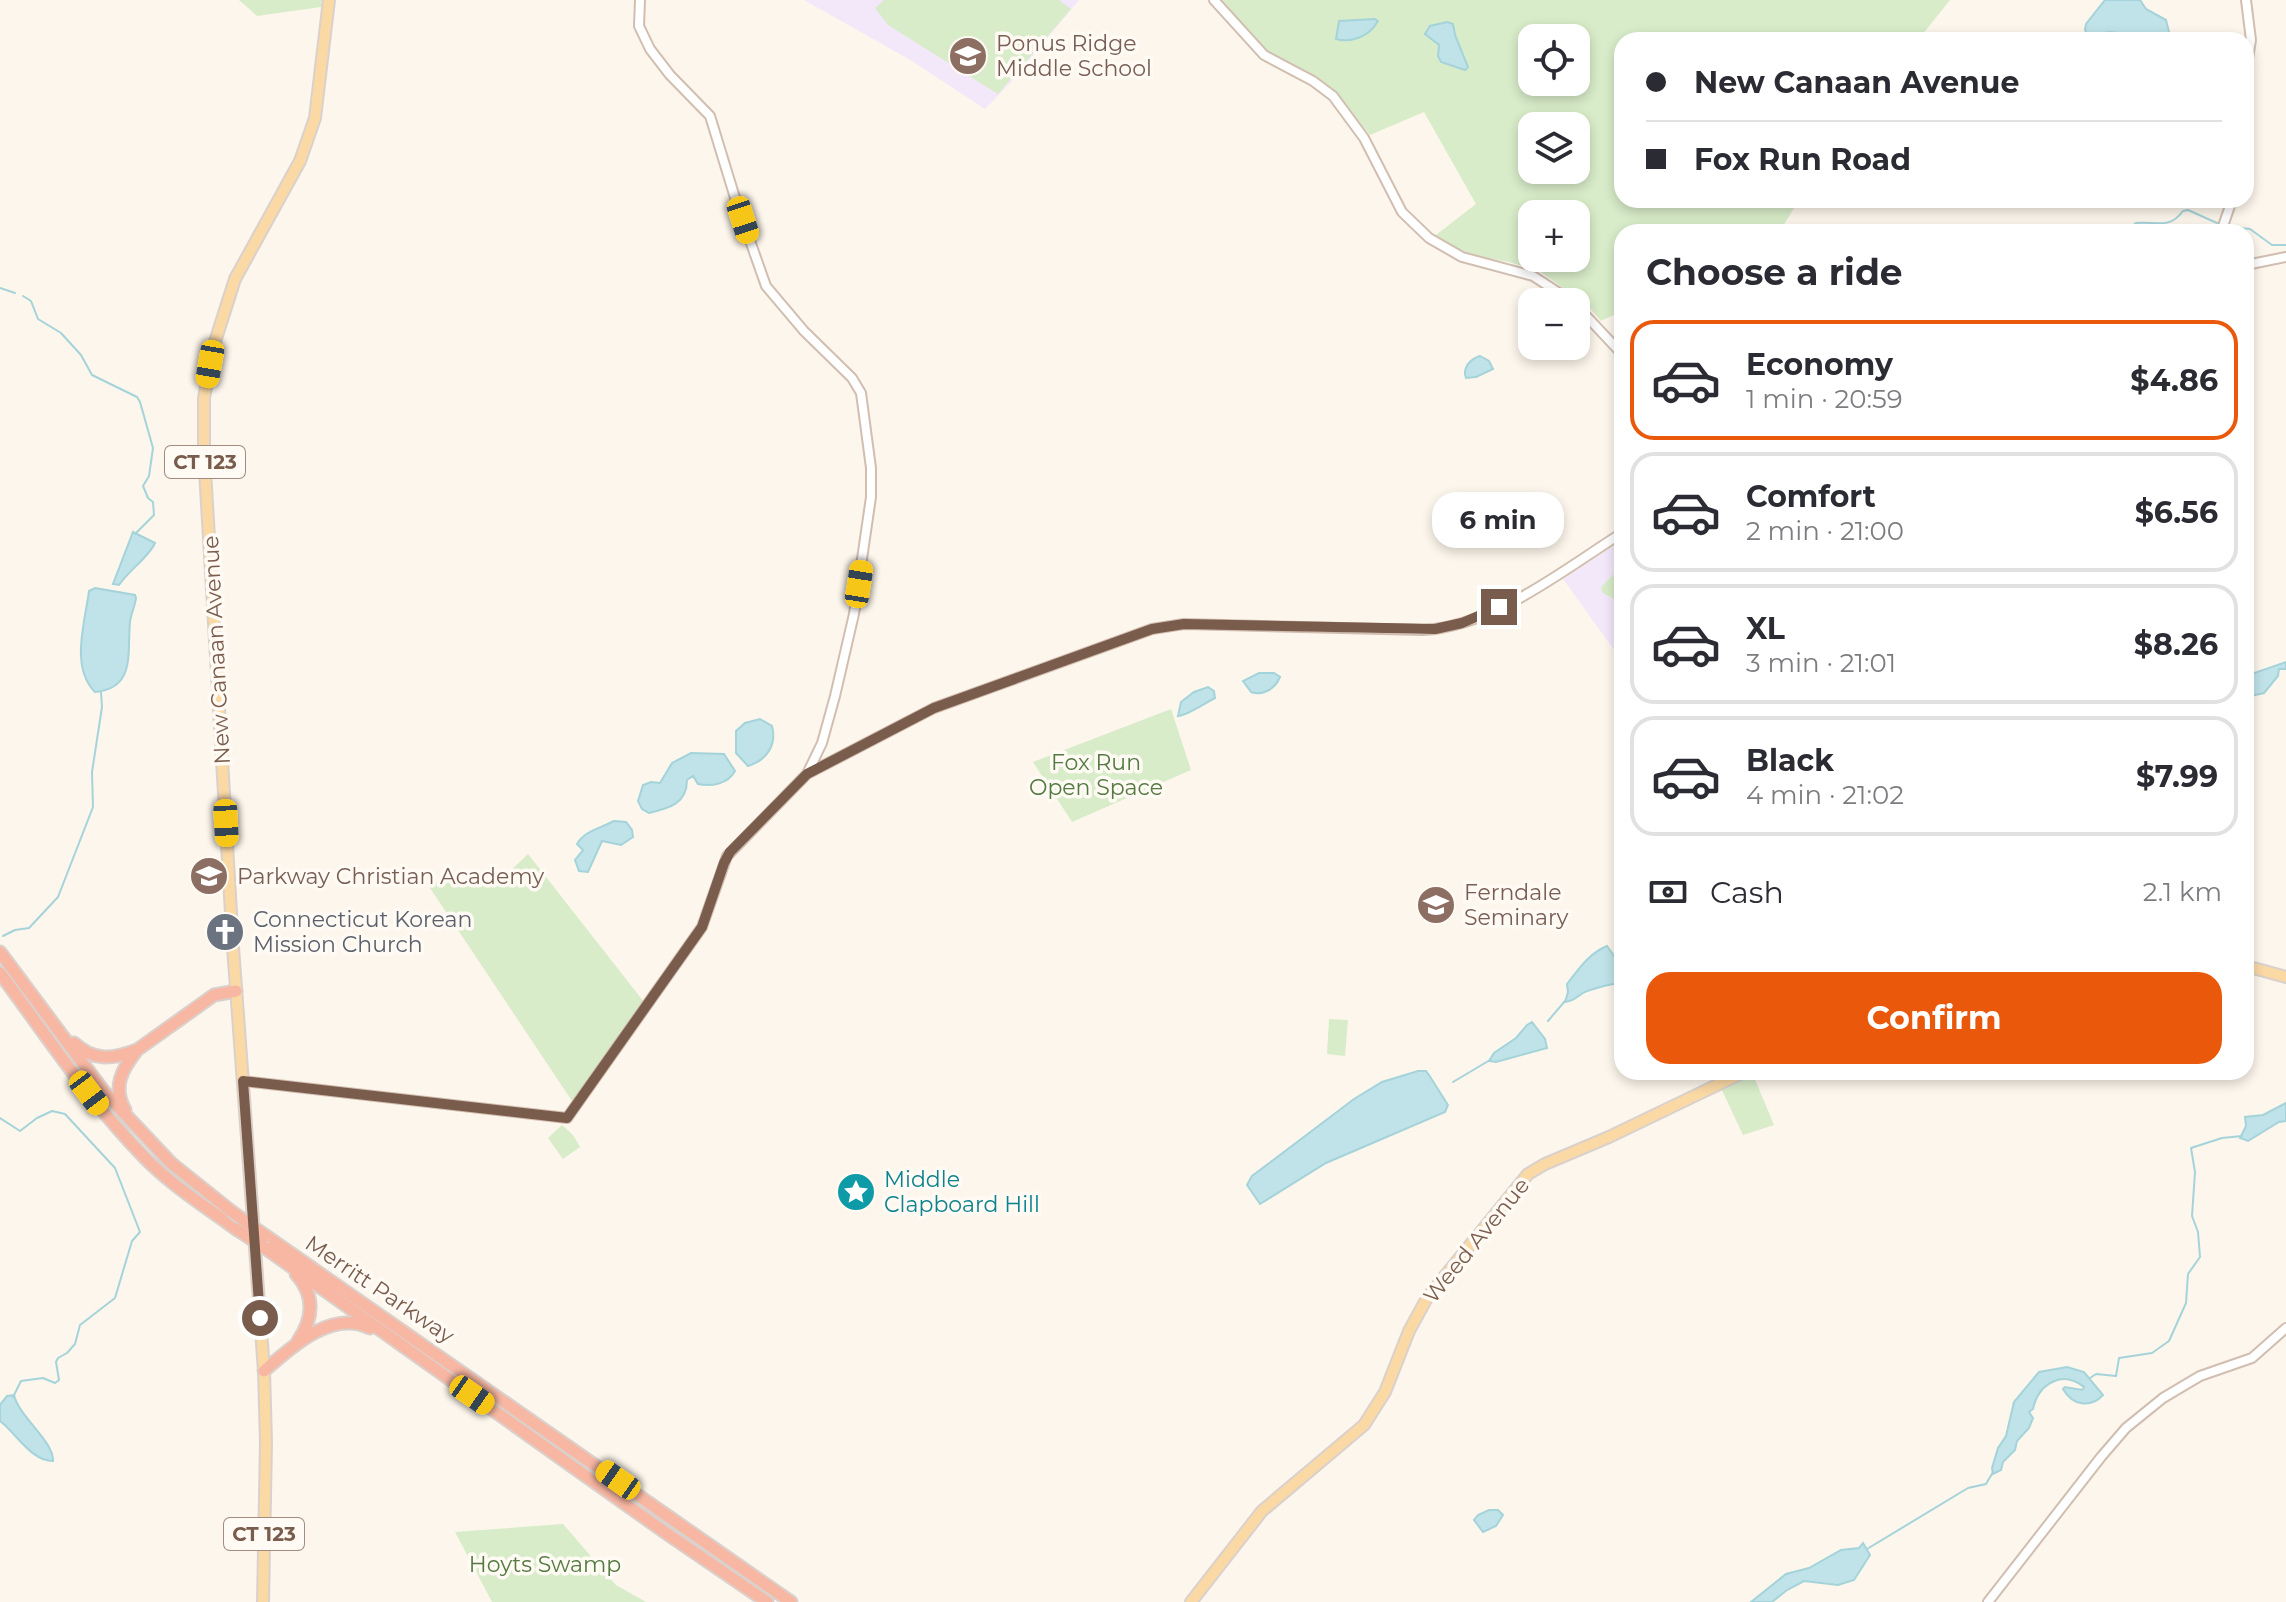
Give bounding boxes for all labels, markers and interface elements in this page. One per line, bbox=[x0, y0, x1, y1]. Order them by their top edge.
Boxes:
map controls bbox=[1518, 24, 1590, 360]
button: locate bbox=[1518, 24, 1590, 96]
place label: Ponus Ridge Middle School bbox=[996, 30, 1152, 82]
school or university icon: Ponus Ridge Middle School bbox=[947, 35, 989, 77]
text: New Canaan Avenue bbox=[1694, 64, 2019, 101]
button: layers bbox=[1518, 112, 1590, 184]
text: Fox Run Road bbox=[1694, 141, 1911, 178]
car bbox=[724, 193, 762, 247]
button: + bbox=[1518, 200, 1590, 272]
text: Choose a ride bbox=[1646, 250, 1903, 294]
button: − bbox=[1518, 288, 1590, 360]
car bbox=[194, 338, 226, 390]
icon: car bbox=[1650, 344, 1722, 416]
text: Economy bbox=[1746, 346, 1893, 383]
text: $4.86 bbox=[2130, 362, 2218, 399]
text: 1 min · 20:59 bbox=[1746, 383, 1903, 415]
road number: CT 123 bbox=[165, 446, 245, 478]
icon: car bbox=[1650, 476, 1722, 548]
text: Comfort bbox=[1746, 478, 1876, 515]
callout: 6 min bbox=[1433, 491, 1565, 547]
text: $6.56 bbox=[2135, 494, 2218, 531]
text: 6 min bbox=[1460, 504, 1537, 536]
text: 2 min · 21:00 bbox=[1746, 515, 1904, 547]
street label: New Canaan Avenue bbox=[197, 535, 236, 765]
car bbox=[843, 558, 875, 610]
route end bbox=[1481, 589, 1517, 625]
icon: car bbox=[1650, 608, 1722, 680]
text: XL bbox=[1746, 610, 1785, 647]
text: $8.26 bbox=[2134, 626, 2218, 663]
text: 3 min · 21:01 bbox=[1746, 647, 1896, 679]
icon: car bbox=[1650, 740, 1722, 812]
text: Black bbox=[1746, 742, 1834, 779]
park label: Fox Run Open Space bbox=[1029, 749, 1163, 801]
text: $7.99 bbox=[2136, 758, 2218, 795]
text: 4 min · 21:02 bbox=[1746, 779, 1904, 811]
car bbox=[213, 798, 239, 848]
school or university icon: Parkway Christian Academy bbox=[188, 855, 230, 897]
place label: Parkway Christian Academy bbox=[237, 863, 544, 890]
icon: cash bbox=[1646, 870, 1690, 914]
text: Cash bbox=[1710, 874, 1784, 911]
text: 2.1 km bbox=[2143, 876, 2222, 908]
place label: Ferndale Seminary bbox=[1464, 879, 1569, 931]
school or university icon: Ferndale Seminary bbox=[1415, 884, 1457, 926]
place label: Connecticut Korean Mission Church bbox=[253, 906, 472, 958]
church icon: Connecticut Korean Mission Church bbox=[204, 911, 246, 953]
button: Confirm bbox=[1646, 972, 2222, 1064]
car bbox=[65, 1067, 113, 1119]
place label: Middle Clapboard Hill bbox=[884, 1166, 1040, 1218]
place icon: Middle Clapboard Hill bbox=[835, 1171, 877, 1213]
street label: Weed Avenue bbox=[1418, 1172, 1535, 1308]
street label: Merritt Parkway bbox=[300, 1230, 459, 1349]
route start bbox=[242, 1300, 278, 1336]
car bbox=[445, 1371, 499, 1419]
car bbox=[591, 1456, 645, 1504]
road number: CT 123 bbox=[224, 1518, 304, 1550]
park label: Hoyts Swamp bbox=[469, 1551, 621, 1578]

